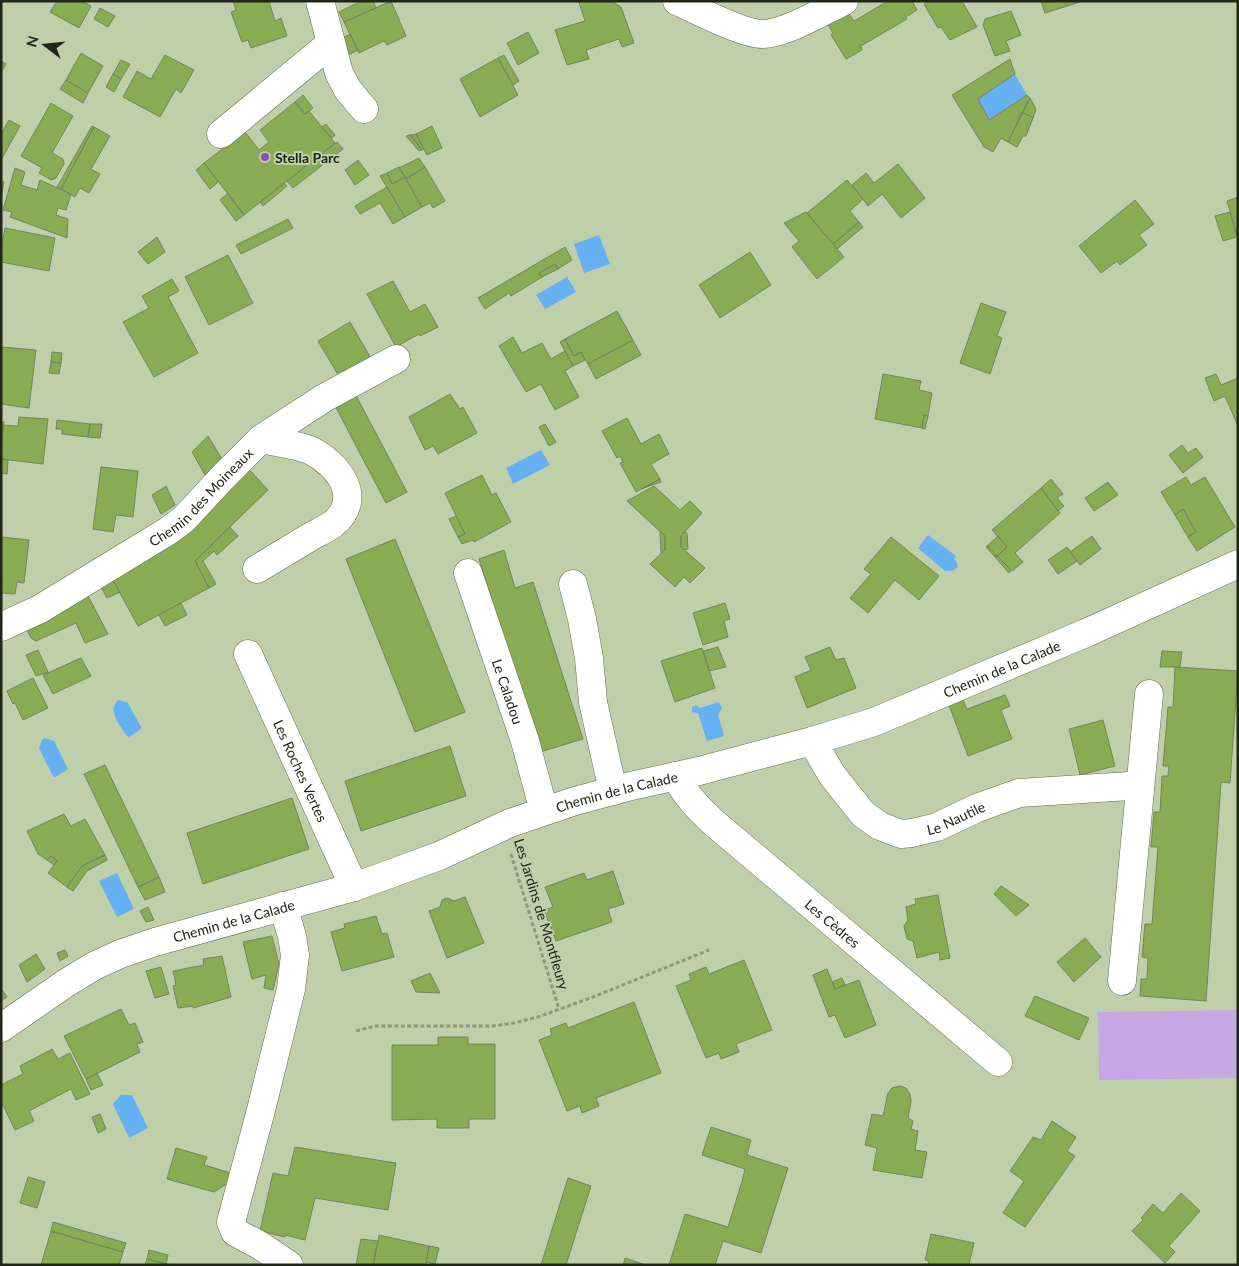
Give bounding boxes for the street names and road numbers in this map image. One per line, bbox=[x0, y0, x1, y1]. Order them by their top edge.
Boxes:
street label: Chemin des Moineaux bbox=[145, 444, 256, 549]
street label: Chemin de la Calade bbox=[940, 636, 1063, 701]
street label: Le Caladou bbox=[489, 656, 527, 726]
street label: Les Roches Vertes bbox=[270, 717, 332, 824]
street label: Chemin de la Calade bbox=[553, 767, 679, 815]
street label: Le Nautile bbox=[925, 797, 987, 838]
street label: Les Jardins de Montfleury bbox=[511, 836, 573, 992]
street label: Chemin de la Calade bbox=[171, 895, 296, 945]
street label: Les Cèdres bbox=[802, 895, 864, 951]

